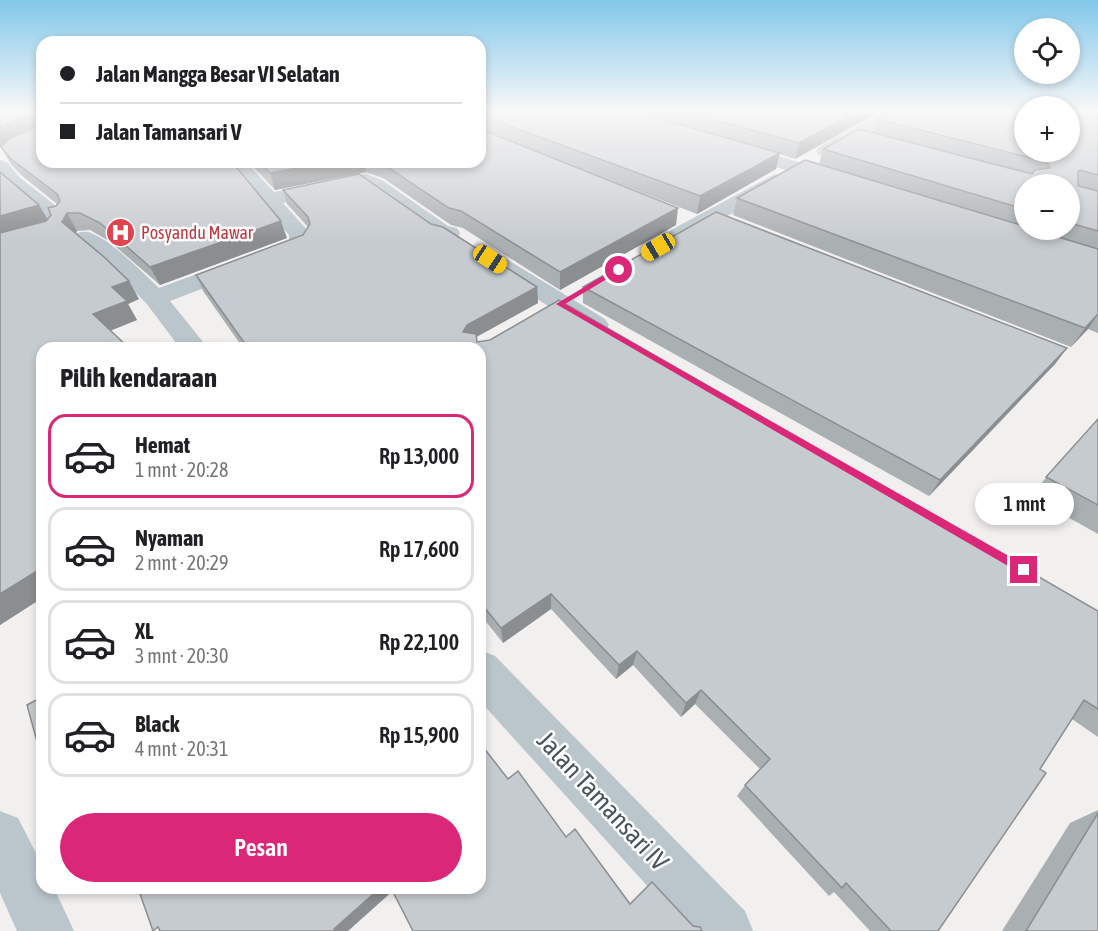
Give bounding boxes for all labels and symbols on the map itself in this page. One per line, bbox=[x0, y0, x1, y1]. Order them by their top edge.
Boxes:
hospital icon: Posyandu Mawar bbox=[104, 216, 136, 248]
place label: Posyandu Mawar bbox=[141, 222, 254, 243]
car bbox=[638, 230, 678, 264]
car bbox=[470, 242, 510, 276]
route start bbox=[605, 256, 632, 283]
callout: 1 mnt bbox=[974, 483, 1074, 525]
route end bbox=[1010, 556, 1037, 583]
street label: Jalan Tamansari IV bbox=[531, 725, 675, 877]

